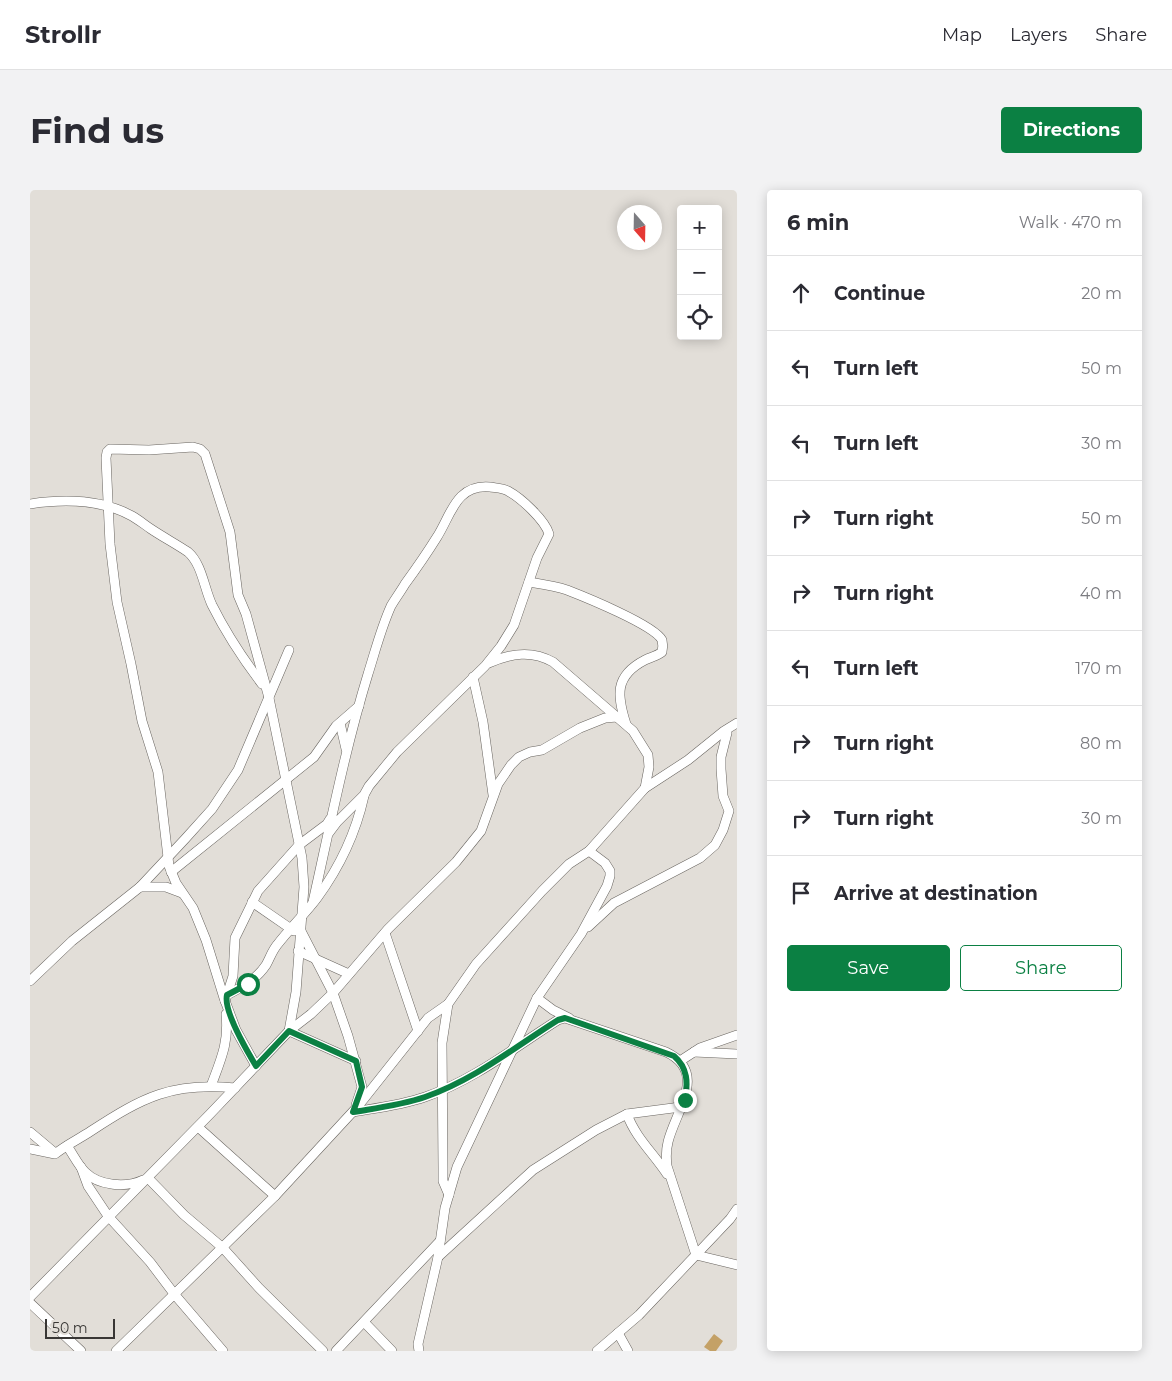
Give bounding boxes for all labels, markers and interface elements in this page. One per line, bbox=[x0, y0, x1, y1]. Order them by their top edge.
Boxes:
text: Strollr bbox=[25, 20, 101, 49]
text: Map bbox=[942, 24, 982, 46]
text: Layers bbox=[1010, 24, 1067, 46]
text: Share bbox=[1095, 24, 1147, 46]
button: Directions bbox=[1001, 107, 1142, 153]
text: Find us bbox=[30, 109, 164, 152]
north arrow bbox=[617, 205, 662, 250]
map controls bbox=[677, 205, 722, 340]
button: + bbox=[677, 205, 722, 250]
text: 6 min bbox=[787, 210, 849, 235]
text: Walk · 470 m bbox=[1019, 213, 1122, 232]
button: − bbox=[677, 250, 722, 295]
icon: ahead bbox=[787, 279, 815, 307]
text: Continue bbox=[834, 282, 925, 305]
text: 20 m bbox=[1081, 284, 1122, 303]
button: locate bbox=[677, 295, 722, 340]
icon: left bbox=[787, 354, 815, 382]
text: Turn left bbox=[834, 357, 919, 380]
text: 50 m bbox=[1081, 359, 1122, 378]
icon: left bbox=[787, 429, 815, 457]
text: Turn left bbox=[834, 432, 919, 455]
text: 30 m bbox=[1081, 434, 1122, 453]
icon: right bbox=[787, 504, 815, 532]
text: Turn right bbox=[834, 507, 934, 530]
text: 50 m bbox=[1081, 509, 1122, 528]
icon: right bbox=[787, 579, 815, 607]
text: Turn right bbox=[834, 582, 934, 605]
text: 40 m bbox=[1080, 584, 1122, 603]
icon: left bbox=[787, 654, 815, 682]
text: Turn left bbox=[834, 657, 919, 680]
text: 170 m bbox=[1075, 659, 1122, 678]
icon: right bbox=[787, 729, 815, 757]
text: Turn right bbox=[834, 732, 934, 755]
text: 80 m bbox=[1080, 734, 1122, 753]
icon: right bbox=[787, 804, 815, 832]
text: Turn right bbox=[834, 807, 934, 830]
text: 30 m bbox=[1081, 809, 1122, 828]
icon: arrive bbox=[787, 879, 815, 907]
text: Arrive at destination bbox=[834, 882, 1038, 905]
button: Save bbox=[787, 945, 950, 991]
button: Share bbox=[960, 945, 1122, 991]
route start bbox=[237, 973, 260, 996]
route end bbox=[674, 1089, 697, 1112]
scale bar bbox=[45, 1316, 115, 1339]
text: 50 m bbox=[52, 1319, 88, 1337]

